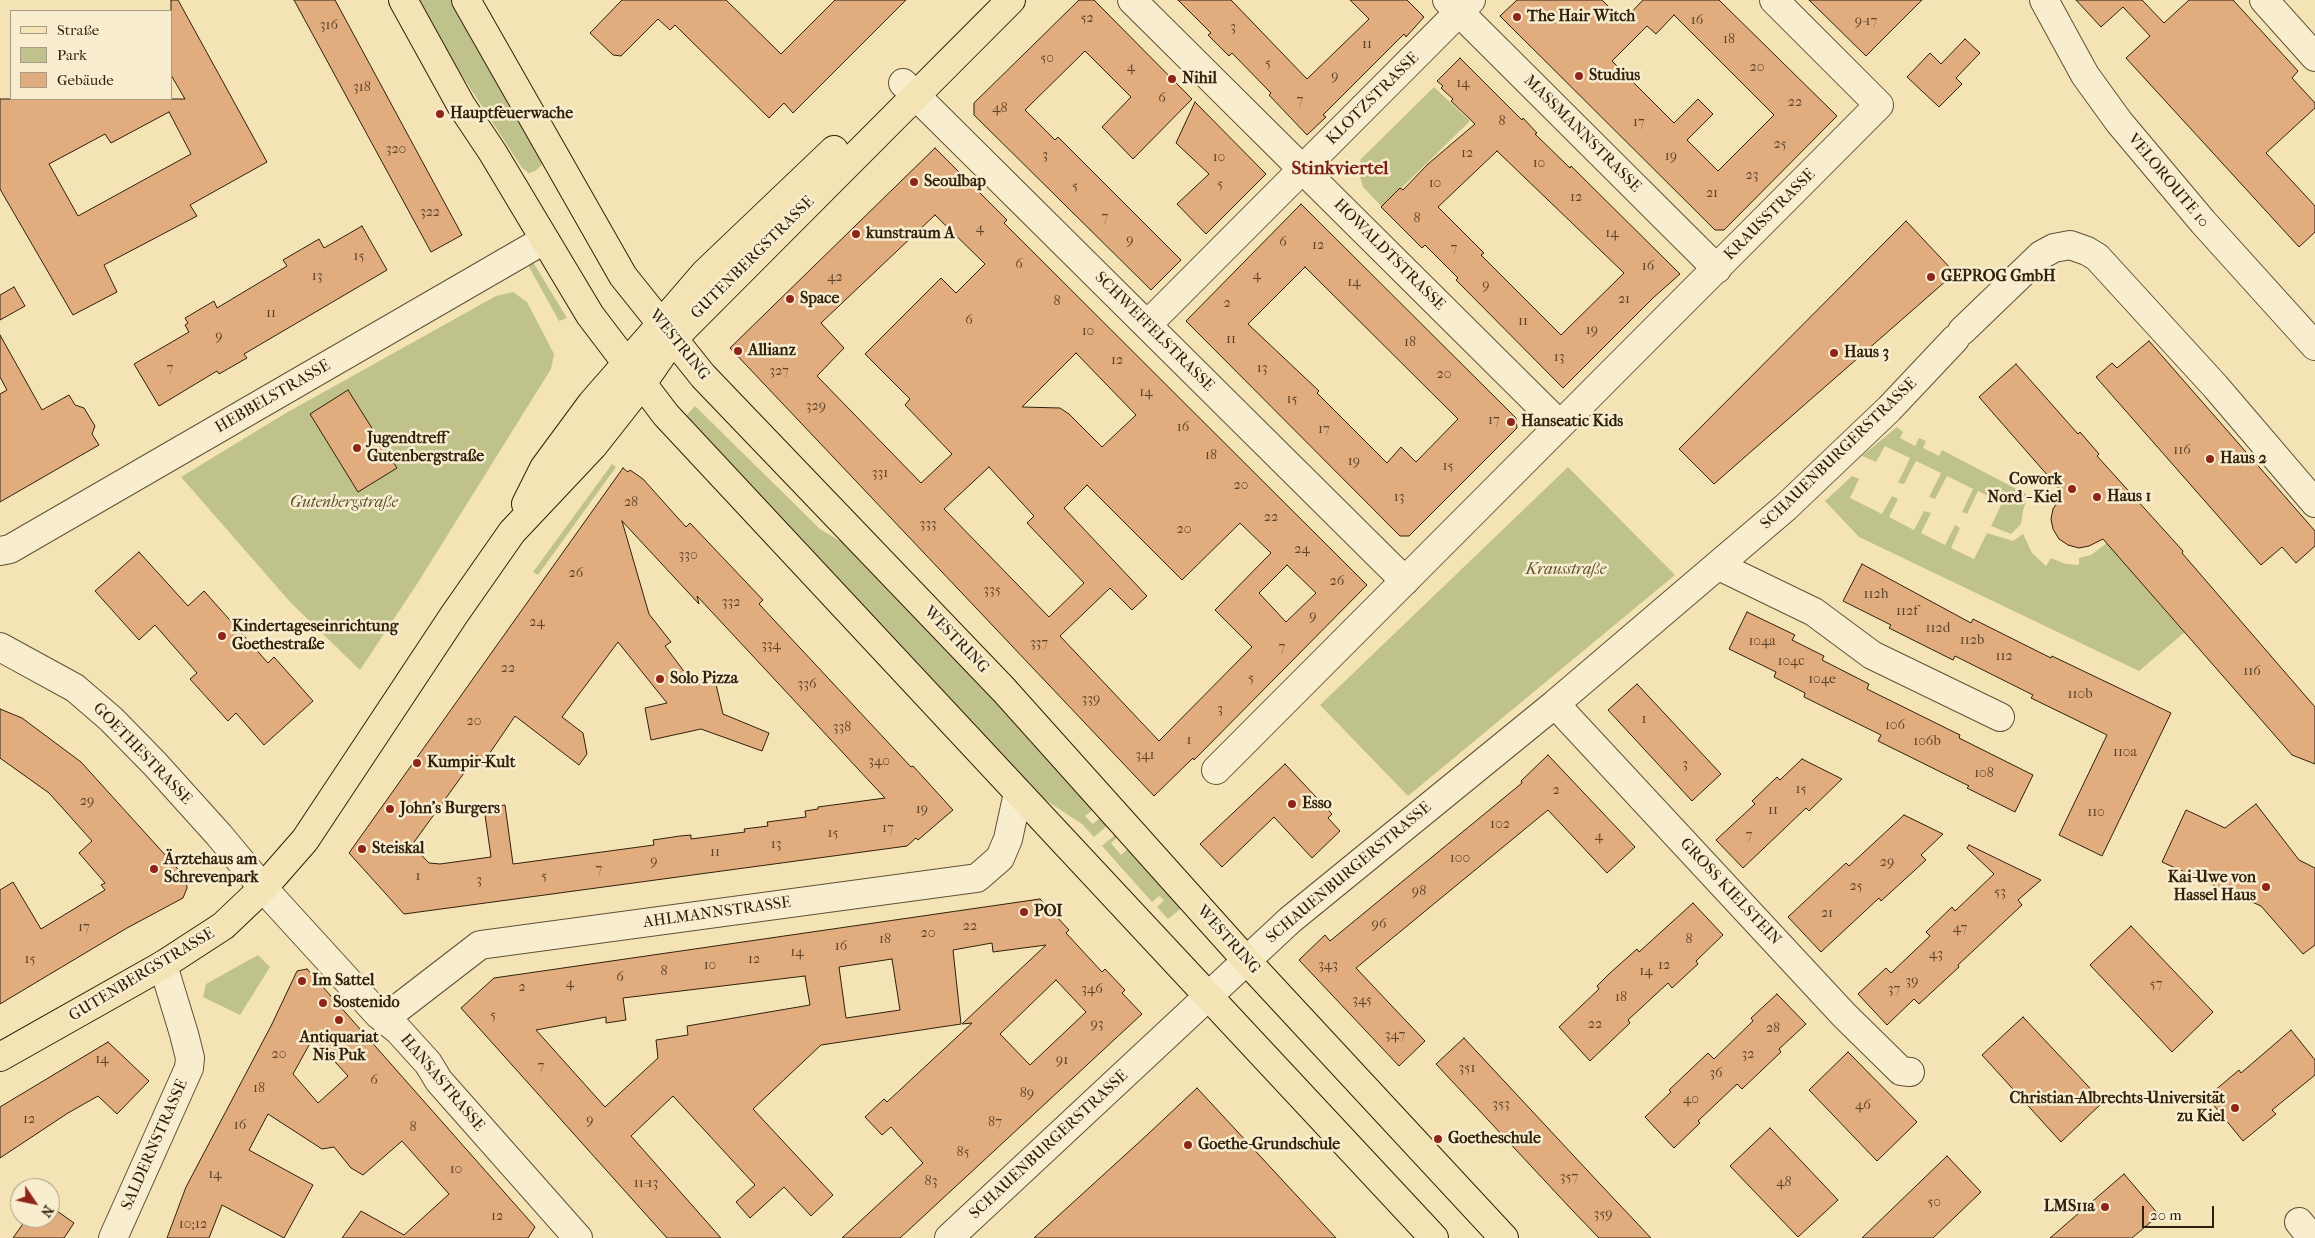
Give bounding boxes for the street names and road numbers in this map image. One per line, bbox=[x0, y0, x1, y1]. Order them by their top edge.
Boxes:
street label: KLOTZSTRASSE bbox=[1323, 49, 1423, 149]
street label: MASSMANNSTRASSE bbox=[1519, 71, 1645, 197]
street label: VELOROUTE 10 bbox=[2123, 130, 2213, 232]
street label: KRAUSSTRASSE bbox=[1720, 165, 1820, 265]
street label: GUTENBERGSTRASSE bbox=[687, 192, 819, 324]
street label: HOWALDTSTRASSE bbox=[1329, 195, 1449, 315]
street label: SCHWEFFELSTRASSE bbox=[1090, 268, 1218, 396]
street label: WESTRING bbox=[645, 306, 713, 384]
street label: HEBBELSTRASSE bbox=[212, 356, 334, 438]
street label: SCHAUENBURGERSTRASSE bbox=[1757, 374, 1921, 534]
street label: WESTRING bbox=[919, 603, 993, 677]
street label: GOETHESTRASSE bbox=[89, 699, 195, 809]
street label: SCHAUENBURGERSTRASSE bbox=[1262, 798, 1436, 948]
street label: GROSS KIELSTEIN bbox=[1675, 834, 1785, 950]
street label: AHLMANNSTRASSE bbox=[642, 893, 792, 933]
street label: WESTRING bbox=[1192, 902, 1264, 978]
street label: GUTENBERGSTRASSE bbox=[66, 924, 218, 1026]
street label: HANSASTRASSE bbox=[396, 1030, 488, 1136]
street label: SCHAUENBURGERSTRASSE bbox=[966, 1066, 1132, 1224]
street label: SALDERNSTRASSE bbox=[118, 1077, 192, 1213]

